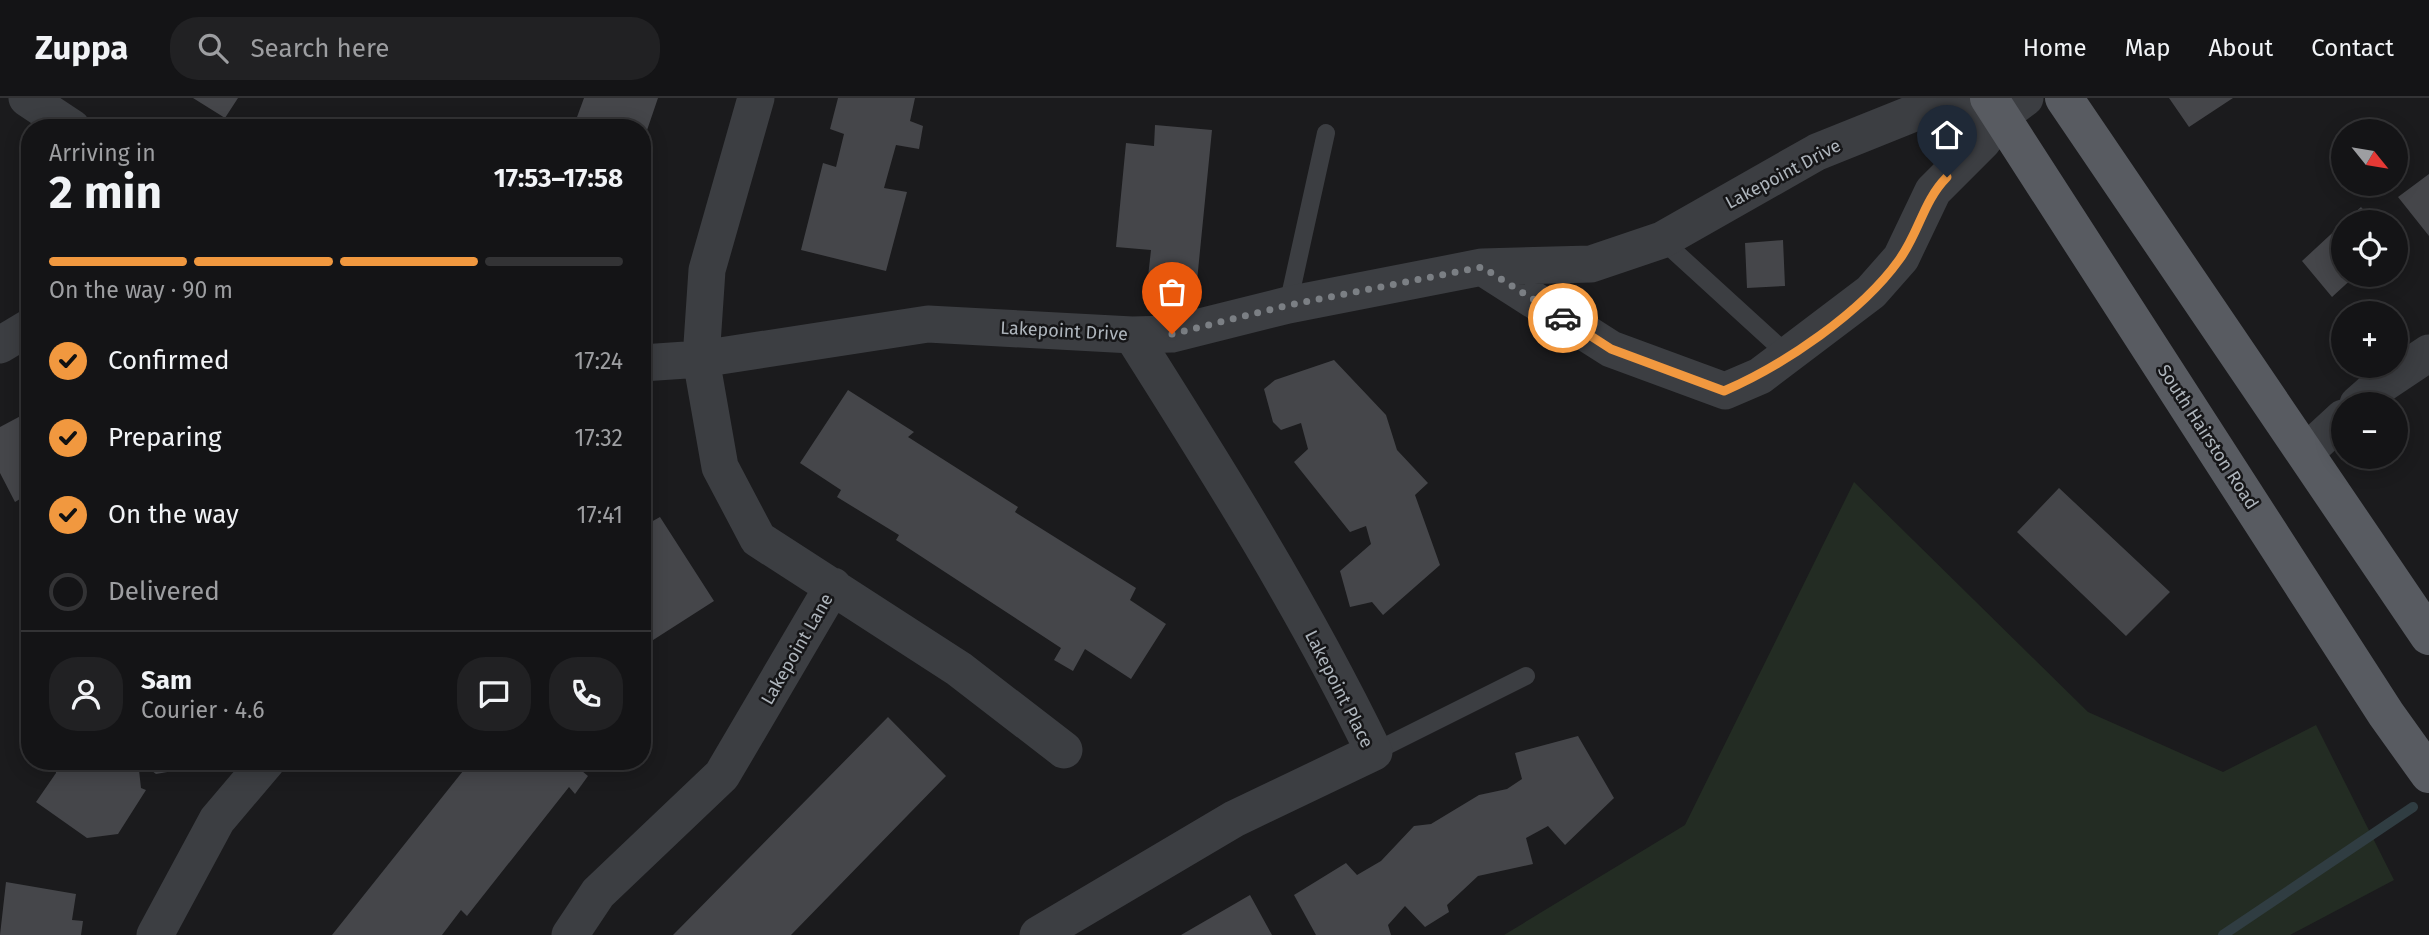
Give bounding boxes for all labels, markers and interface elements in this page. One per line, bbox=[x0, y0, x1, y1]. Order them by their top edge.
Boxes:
search box bbox=[170, 17, 660, 80]
text: Zuppa bbox=[35, 28, 128, 68]
icon: search bbox=[194, 29, 232, 67]
text: Search here bbox=[250, 33, 389, 64]
text: Home bbox=[2023, 34, 2087, 62]
text: Map bbox=[2125, 34, 2171, 62]
text: About bbox=[2209, 34, 2273, 62]
text: Contact bbox=[2311, 34, 2394, 62]
pin bbox=[1917, 105, 1977, 177]
icon: home bbox=[1928, 116, 1966, 154]
north arrow bbox=[2331, 119, 2408, 196]
map controls bbox=[2331, 119, 2408, 469]
street label: Lakepoint Drive bbox=[1721, 134, 1845, 214]
text: Arriving in bbox=[49, 139, 156, 167]
text: 17:53–17:58 bbox=[494, 163, 623, 194]
text: 2 min bbox=[49, 165, 162, 220]
button: locate bbox=[2331, 210, 2408, 287]
pin bbox=[1142, 262, 1202, 334]
icon: bag bbox=[1153, 273, 1191, 311]
text: On the way · 90 m bbox=[49, 276, 233, 304]
courier bbox=[1528, 283, 1598, 353]
icon: car bbox=[1544, 299, 1582, 337]
button: + bbox=[2331, 301, 2408, 378]
street label: Lakepoint Drive bbox=[1000, 317, 1128, 345]
icon: check bbox=[49, 342, 87, 380]
text: Confirmed bbox=[108, 345, 229, 376]
text: 17:24 bbox=[574, 347, 623, 375]
street label: South Hairston Road bbox=[2153, 360, 2263, 514]
button: − bbox=[2331, 392, 2408, 469]
icon: check bbox=[49, 419, 87, 457]
text: Preparing bbox=[108, 422, 221, 453]
text: 17:32 bbox=[574, 424, 623, 452]
icon: check bbox=[49, 496, 87, 534]
text: On the way bbox=[108, 499, 239, 530]
text: 17:41 bbox=[577, 501, 623, 529]
text: Delivered bbox=[108, 576, 220, 607]
street label: Lakepoint Lane bbox=[756, 590, 838, 708]
street label: Lakepoint Place bbox=[1300, 627, 1378, 751]
button: person bbox=[49, 657, 123, 731]
button: chat bbox=[457, 657, 531, 731]
button: phone bbox=[549, 657, 623, 731]
text: Sam bbox=[141, 665, 192, 696]
text: Courier · 4.6 bbox=[141, 696, 265, 724]

